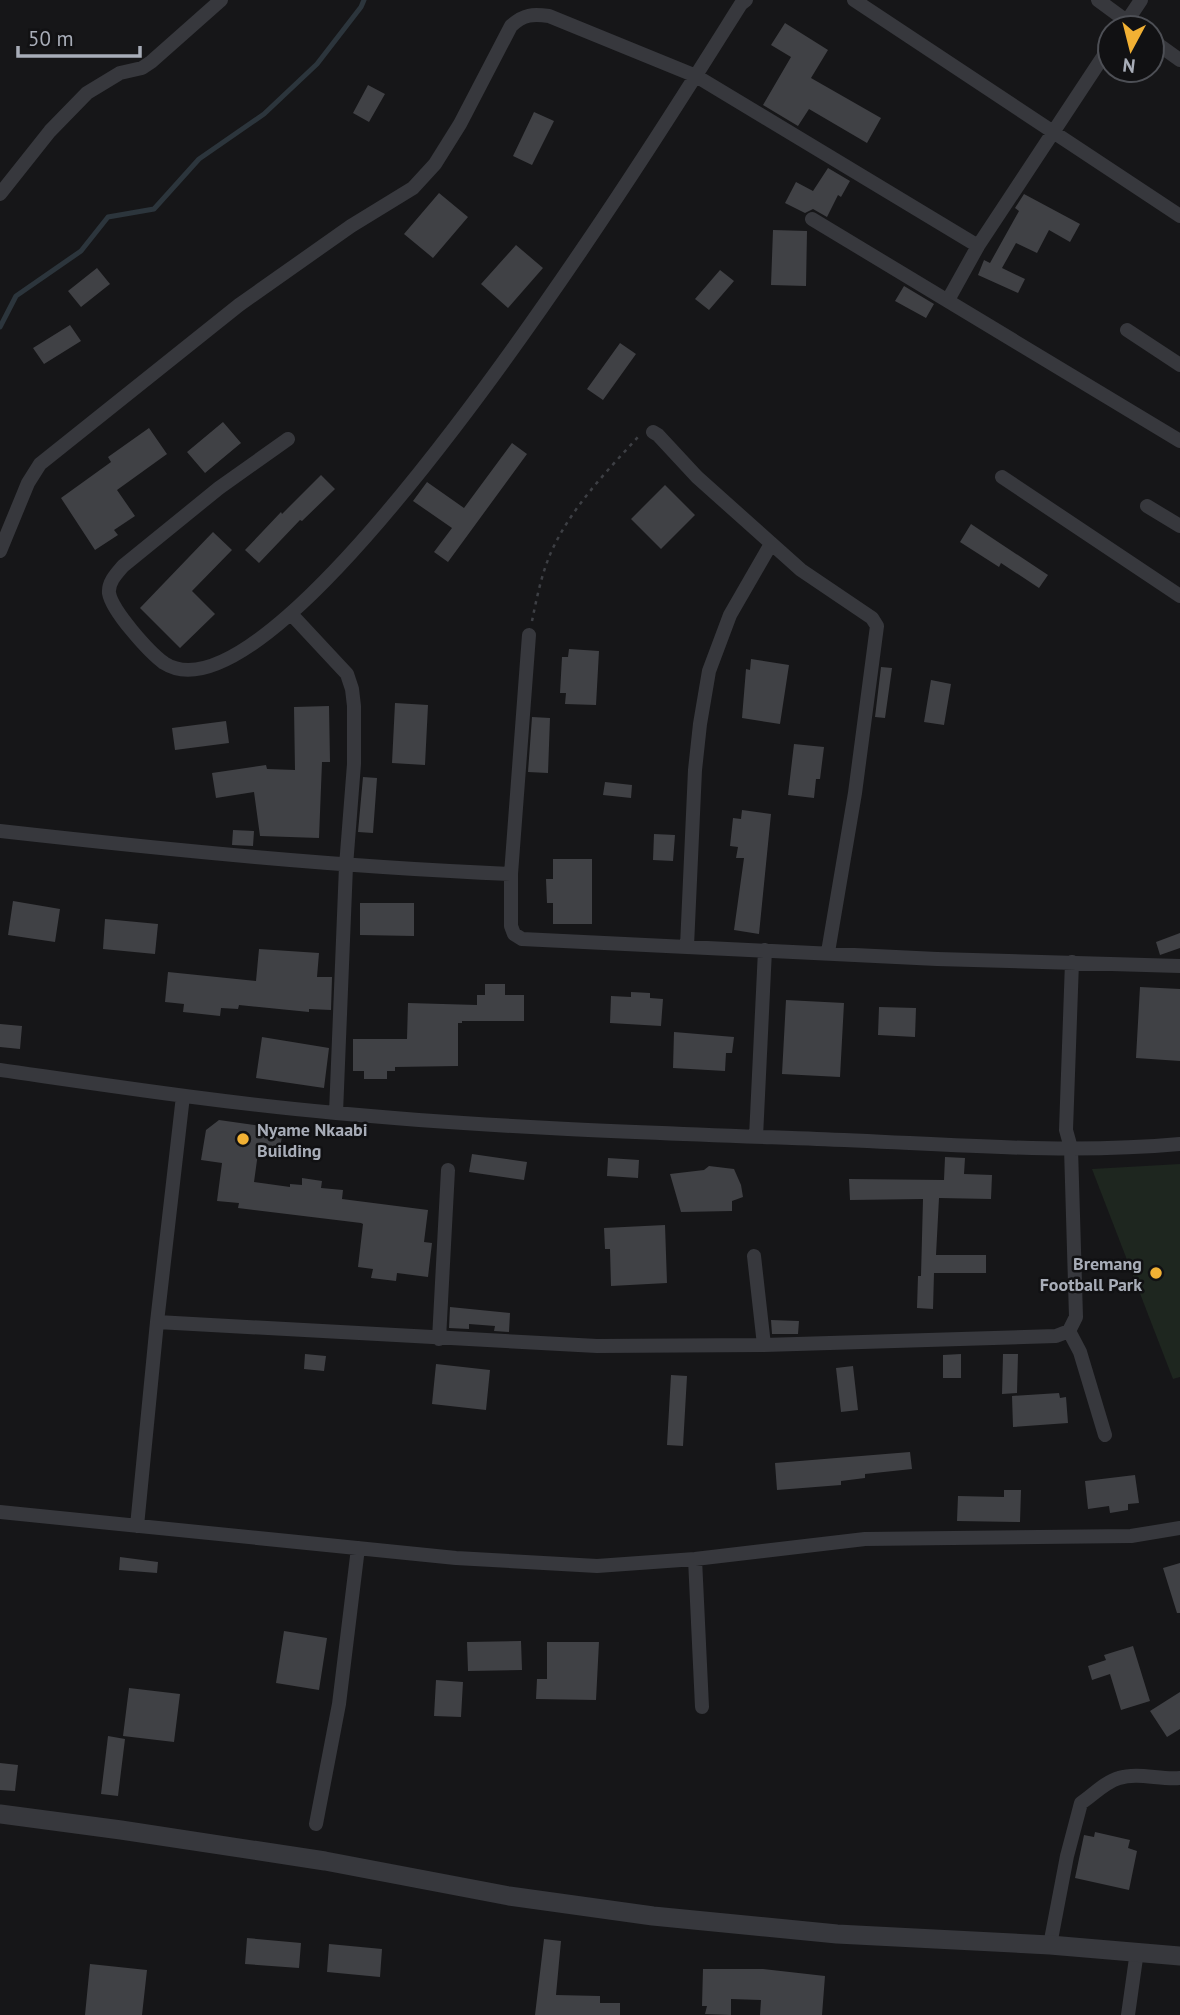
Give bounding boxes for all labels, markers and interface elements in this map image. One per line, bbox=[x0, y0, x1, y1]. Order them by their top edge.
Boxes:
scale bar bbox=[18, 14, 140, 58]
north arrow bbox=[1096, 14, 1166, 84]
text: 50 m bbox=[28, 25, 74, 52]
text: N bbox=[1121, 53, 1137, 79]
place label: Nyame Nkaabi Building bbox=[257, 1118, 368, 1162]
marker: Nyame Nkaabi Building bbox=[235, 1131, 251, 1147]
place label: Bremang Football Park bbox=[1040, 1252, 1142, 1296]
marker: Bremang Football Park bbox=[1148, 1265, 1164, 1281]

